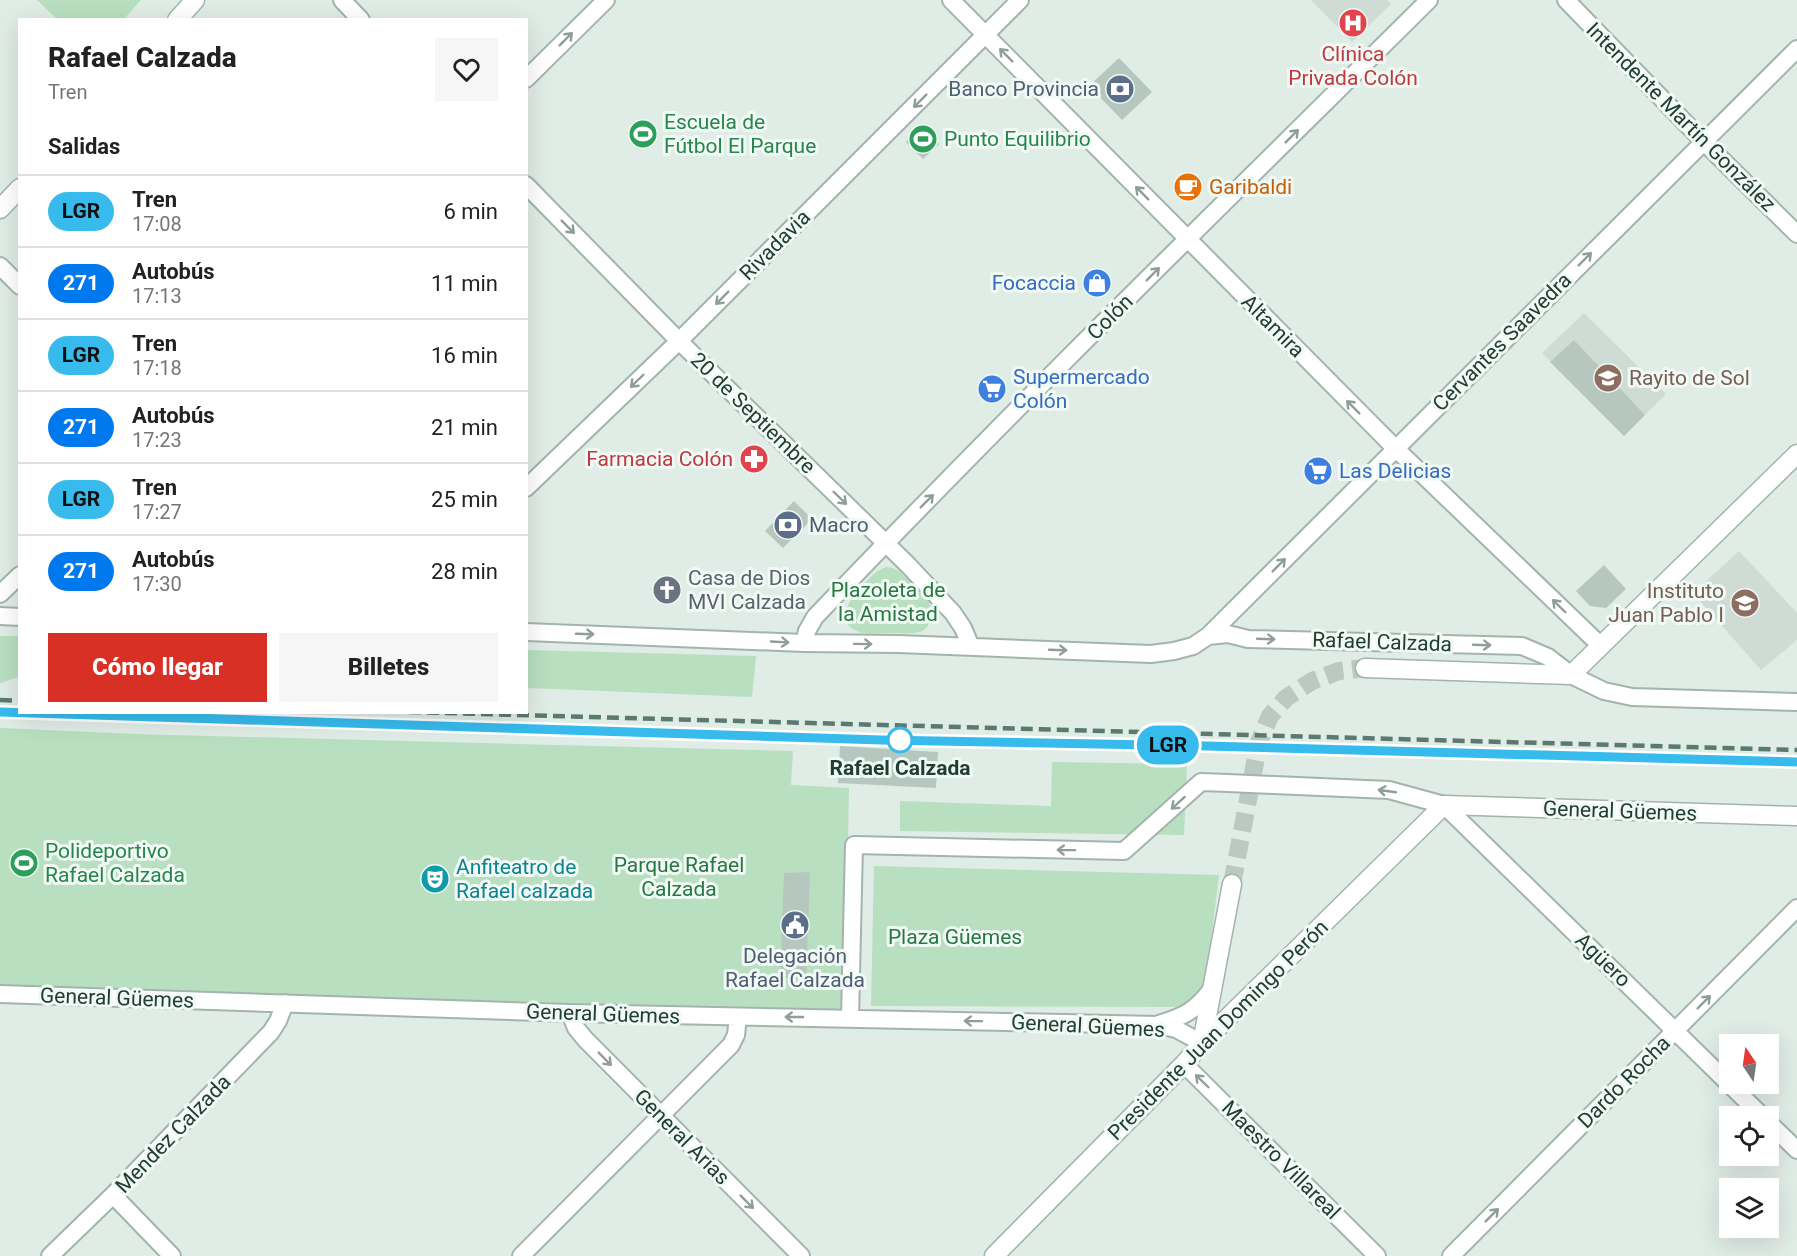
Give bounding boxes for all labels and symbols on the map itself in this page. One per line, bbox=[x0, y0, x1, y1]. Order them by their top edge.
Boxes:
hospital icon: Clínica Privada Colón bbox=[1337, 7, 1369, 39]
street label: Intendente Martín González bbox=[1582, 18, 1780, 216]
one-way arrow bbox=[559, 32, 573, 47]
place label: Clínica Privada Colón bbox=[1288, 42, 1418, 90]
one-way arrow bbox=[998, 47, 1013, 62]
bank icon: Banco Provincia bbox=[1104, 73, 1136, 105]
place label: Banco Provincia bbox=[948, 77, 1099, 101]
one-way arrow bbox=[912, 93, 927, 108]
place label: Escuela de Fútbol El Parque bbox=[664, 110, 816, 158]
sports icon: Escuela de Fútbol El Parque bbox=[627, 118, 659, 150]
sports icon: Punto Equilibrio bbox=[907, 123, 939, 155]
place label: Punto Equilibrio bbox=[944, 127, 1091, 151]
one-way arrow bbox=[1284, 129, 1299, 143]
cafe icon: Garibaldi bbox=[1172, 171, 1204, 203]
place label: Garibaldi bbox=[1209, 175, 1292, 199]
one-way arrow bbox=[1135, 186, 1150, 201]
street label: Rivadavia bbox=[735, 205, 815, 285]
one-way arrow bbox=[560, 219, 575, 234]
one-way arrow bbox=[1578, 252, 1593, 267]
one-way arrow bbox=[1146, 266, 1161, 281]
shop icon: Focaccia bbox=[1081, 267, 1113, 299]
street label: Cervantes Saavedra bbox=[1428, 268, 1576, 416]
place label: Focaccia bbox=[992, 271, 1076, 295]
street label: Colón bbox=[1082, 289, 1138, 345]
one-way arrow bbox=[715, 290, 730, 305]
street label: Altamira bbox=[1237, 290, 1309, 362]
street label: 20 de Septiembre bbox=[686, 347, 820, 479]
school or university icon: Rayito de Sol bbox=[1592, 362, 1624, 394]
place label: Supermercado Colón bbox=[1013, 365, 1150, 413]
place label: Rayito de Sol bbox=[1629, 366, 1750, 390]
supermarket icon: Supermercado Colón bbox=[976, 373, 1008, 405]
one-way arrow bbox=[630, 374, 645, 389]
one-way arrow bbox=[1346, 399, 1361, 414]
pharmacy icon: Farmacia Colón bbox=[738, 443, 770, 475]
place label: Farmacia Colón bbox=[586, 447, 733, 471]
supermarket icon: Las Delicias bbox=[1302, 455, 1334, 487]
place label: Las Delicias bbox=[1339, 459, 1451, 483]
one-way arrow bbox=[832, 490, 847, 505]
one-way arrow bbox=[920, 494, 935, 509]
bank icon: Macro bbox=[772, 509, 804, 541]
place label: Macro bbox=[809, 513, 869, 537]
one-way arrow bbox=[1272, 557, 1286, 572]
place label: Casa de Dios MVI Calzada bbox=[688, 566, 810, 614]
church icon: Casa de Dios MVI Calzada bbox=[651, 574, 683, 606]
park label: Plazoleta de la Amistad bbox=[831, 578, 945, 626]
place label: Instituto Juan Pablo I bbox=[1608, 579, 1724, 627]
school or university icon: Instituto Juan Pablo I bbox=[1729, 587, 1761, 619]
one-way arrow bbox=[1551, 599, 1566, 613]
one-way arrow bbox=[574, 628, 594, 639]
street label: Rafael Calzada bbox=[1312, 628, 1452, 656]
one-way arrow bbox=[1256, 633, 1276, 645]
one-way arrow bbox=[769, 636, 789, 647]
one-way arrow bbox=[852, 638, 872, 649]
one-way arrow bbox=[1472, 639, 1492, 651]
one-way arrow bbox=[1047, 645, 1067, 656]
line badge: LGR bbox=[1134, 726, 1202, 764]
marker: Rafael Calzada bbox=[887, 727, 913, 753]
place label: Rafael Calzada bbox=[829, 756, 971, 780]
one-way arrow bbox=[1378, 785, 1397, 796]
one-way arrow bbox=[1170, 796, 1185, 810]
street label: General Güemes bbox=[1543, 796, 1697, 826]
place label: Polideportivo Rafael Calzada bbox=[45, 839, 185, 887]
one-way arrow bbox=[1056, 844, 1076, 856]
sports icon: Polideportivo Rafael Calzada bbox=[8, 847, 40, 879]
park label: Parque Rafael Calzada bbox=[614, 853, 744, 901]
place label: Anfiteatro de Rafael calzada bbox=[456, 855, 593, 903]
theatre icon: Anfiteatro de Rafael calzada bbox=[419, 863, 451, 895]
public building icon: Delegación Rafael Calzada bbox=[779, 909, 811, 941]
street label: Presidente Juan Domingo Perón bbox=[1103, 915, 1333, 1145]
park label: Plaza Güemes bbox=[888, 925, 1022, 949]
street label: Agüero bbox=[1571, 928, 1635, 992]
place label: Delegación Rafael Calzada bbox=[725, 944, 865, 992]
street label: General Güemes bbox=[40, 983, 194, 1013]
one-way arrow bbox=[1697, 995, 1712, 1010]
street label: General Güemes bbox=[526, 999, 680, 1029]
street label: General Güemes bbox=[1010, 1010, 1166, 1042]
one-way arrow bbox=[785, 1012, 805, 1023]
one-way arrow bbox=[964, 1015, 984, 1027]
street label: Dardo Rocha bbox=[1573, 1031, 1675, 1133]
north arrow bbox=[1719, 1034, 1779, 1094]
one-way arrow bbox=[597, 1052, 612, 1066]
street label: Mendez Calzada bbox=[111, 1070, 235, 1198]
one-way arrow bbox=[1195, 1074, 1210, 1088]
street label: General Arias bbox=[629, 1084, 735, 1190]
street label: Maestro Villareal bbox=[1217, 1096, 1345, 1224]
one-way arrow bbox=[740, 1194, 755, 1209]
one-way arrow bbox=[1485, 1207, 1500, 1222]

